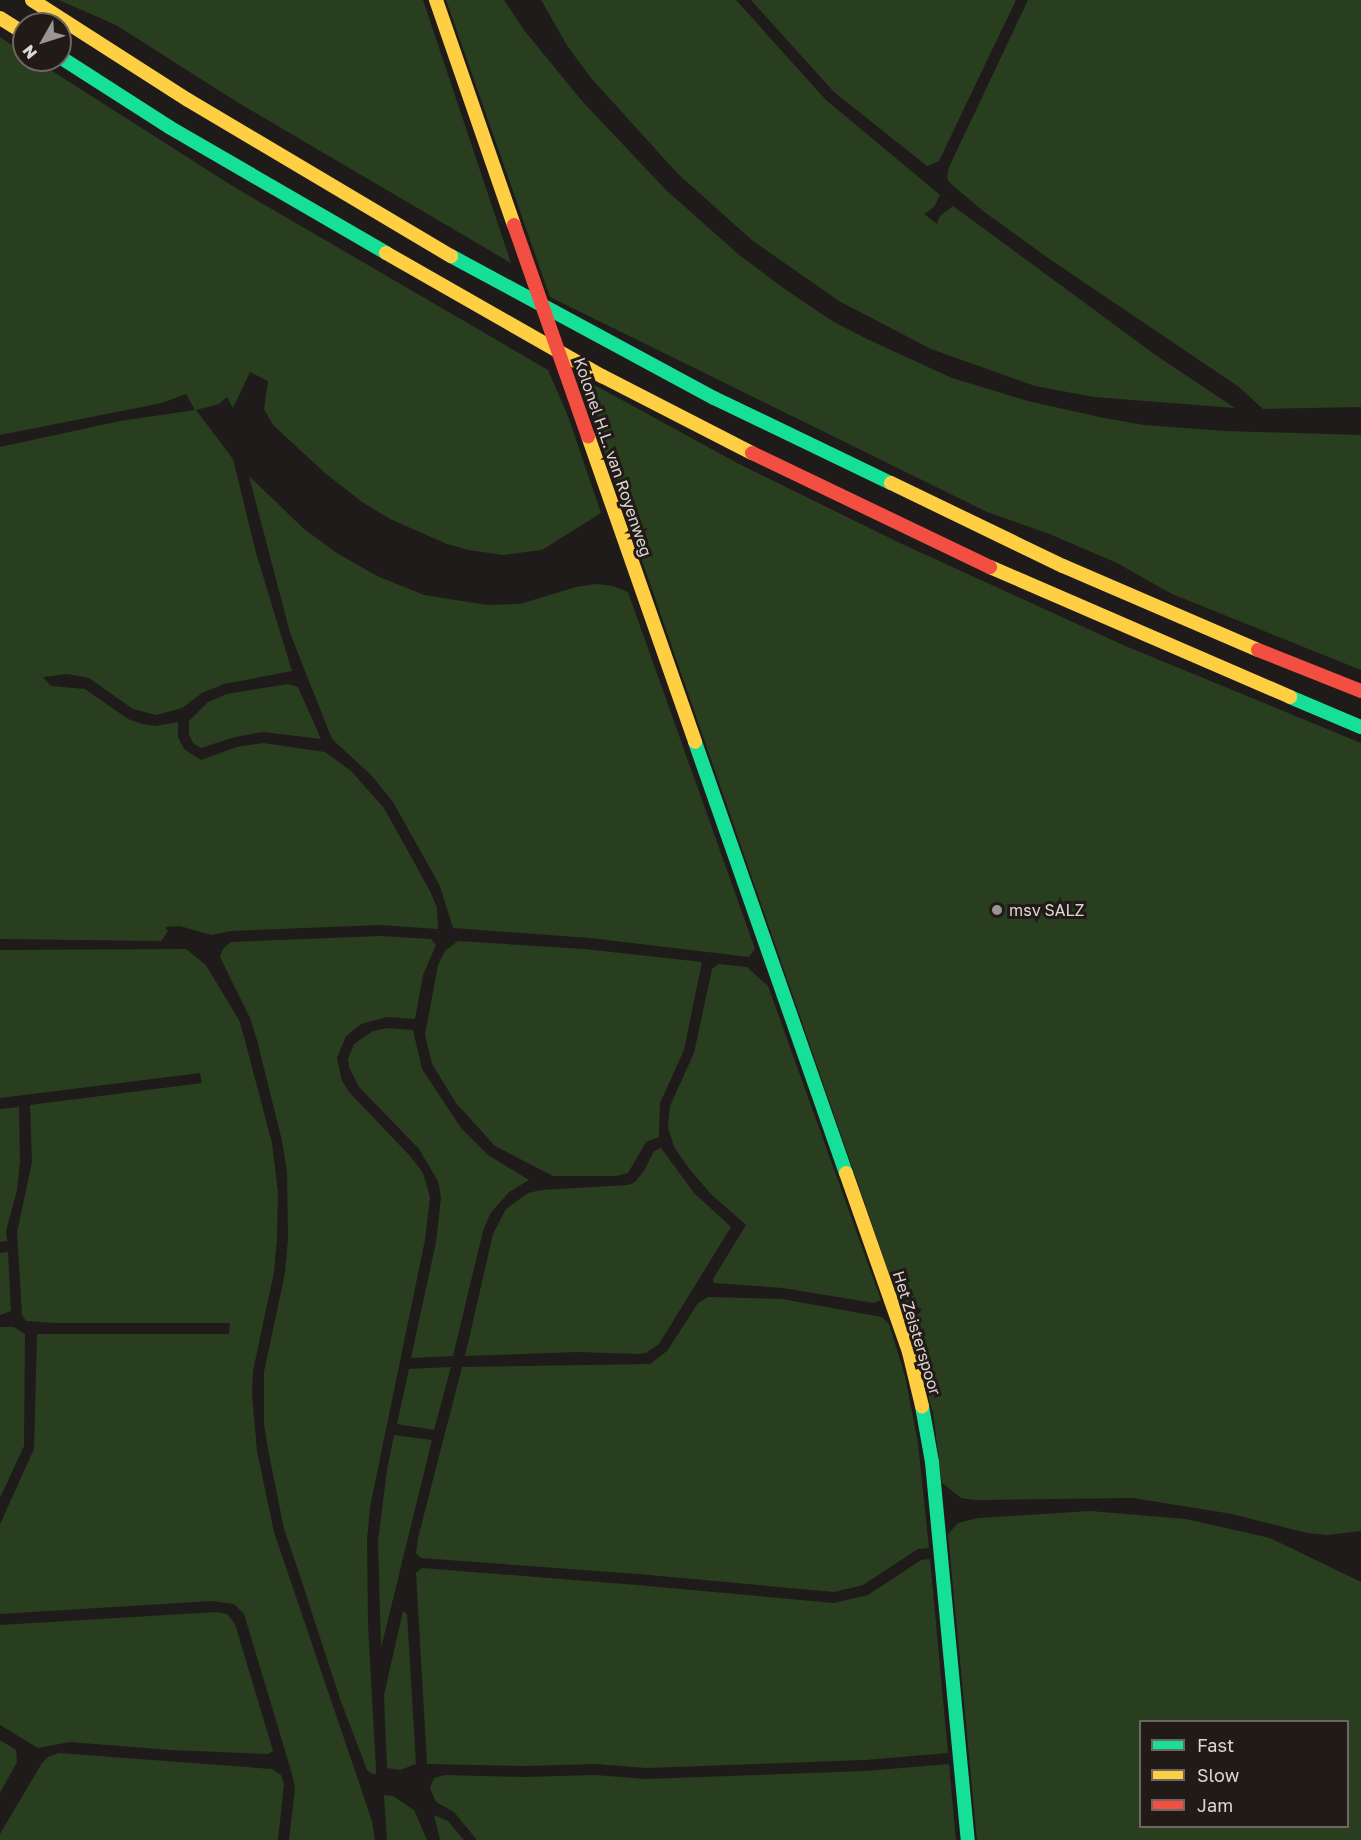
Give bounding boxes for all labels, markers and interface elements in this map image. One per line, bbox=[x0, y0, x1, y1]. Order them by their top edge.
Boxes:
north arrow bbox=[12, 12, 72, 72]
text: N bbox=[18, 41, 41, 63]
street label: Kolonel H.L. van Royenweg bbox=[570, 355, 656, 559]
place label: msv SALZ bbox=[1009, 900, 1084, 920]
marker: msv SALZ bbox=[990, 903, 1004, 917]
street label: Het Zeisterspoor bbox=[889, 1269, 945, 1397]
legend bbox=[1139, 1720, 1349, 1828]
text: Fast bbox=[1197, 1734, 1234, 1756]
text: Slow bbox=[1197, 1764, 1239, 1786]
text: Jam bbox=[1197, 1794, 1233, 1816]

